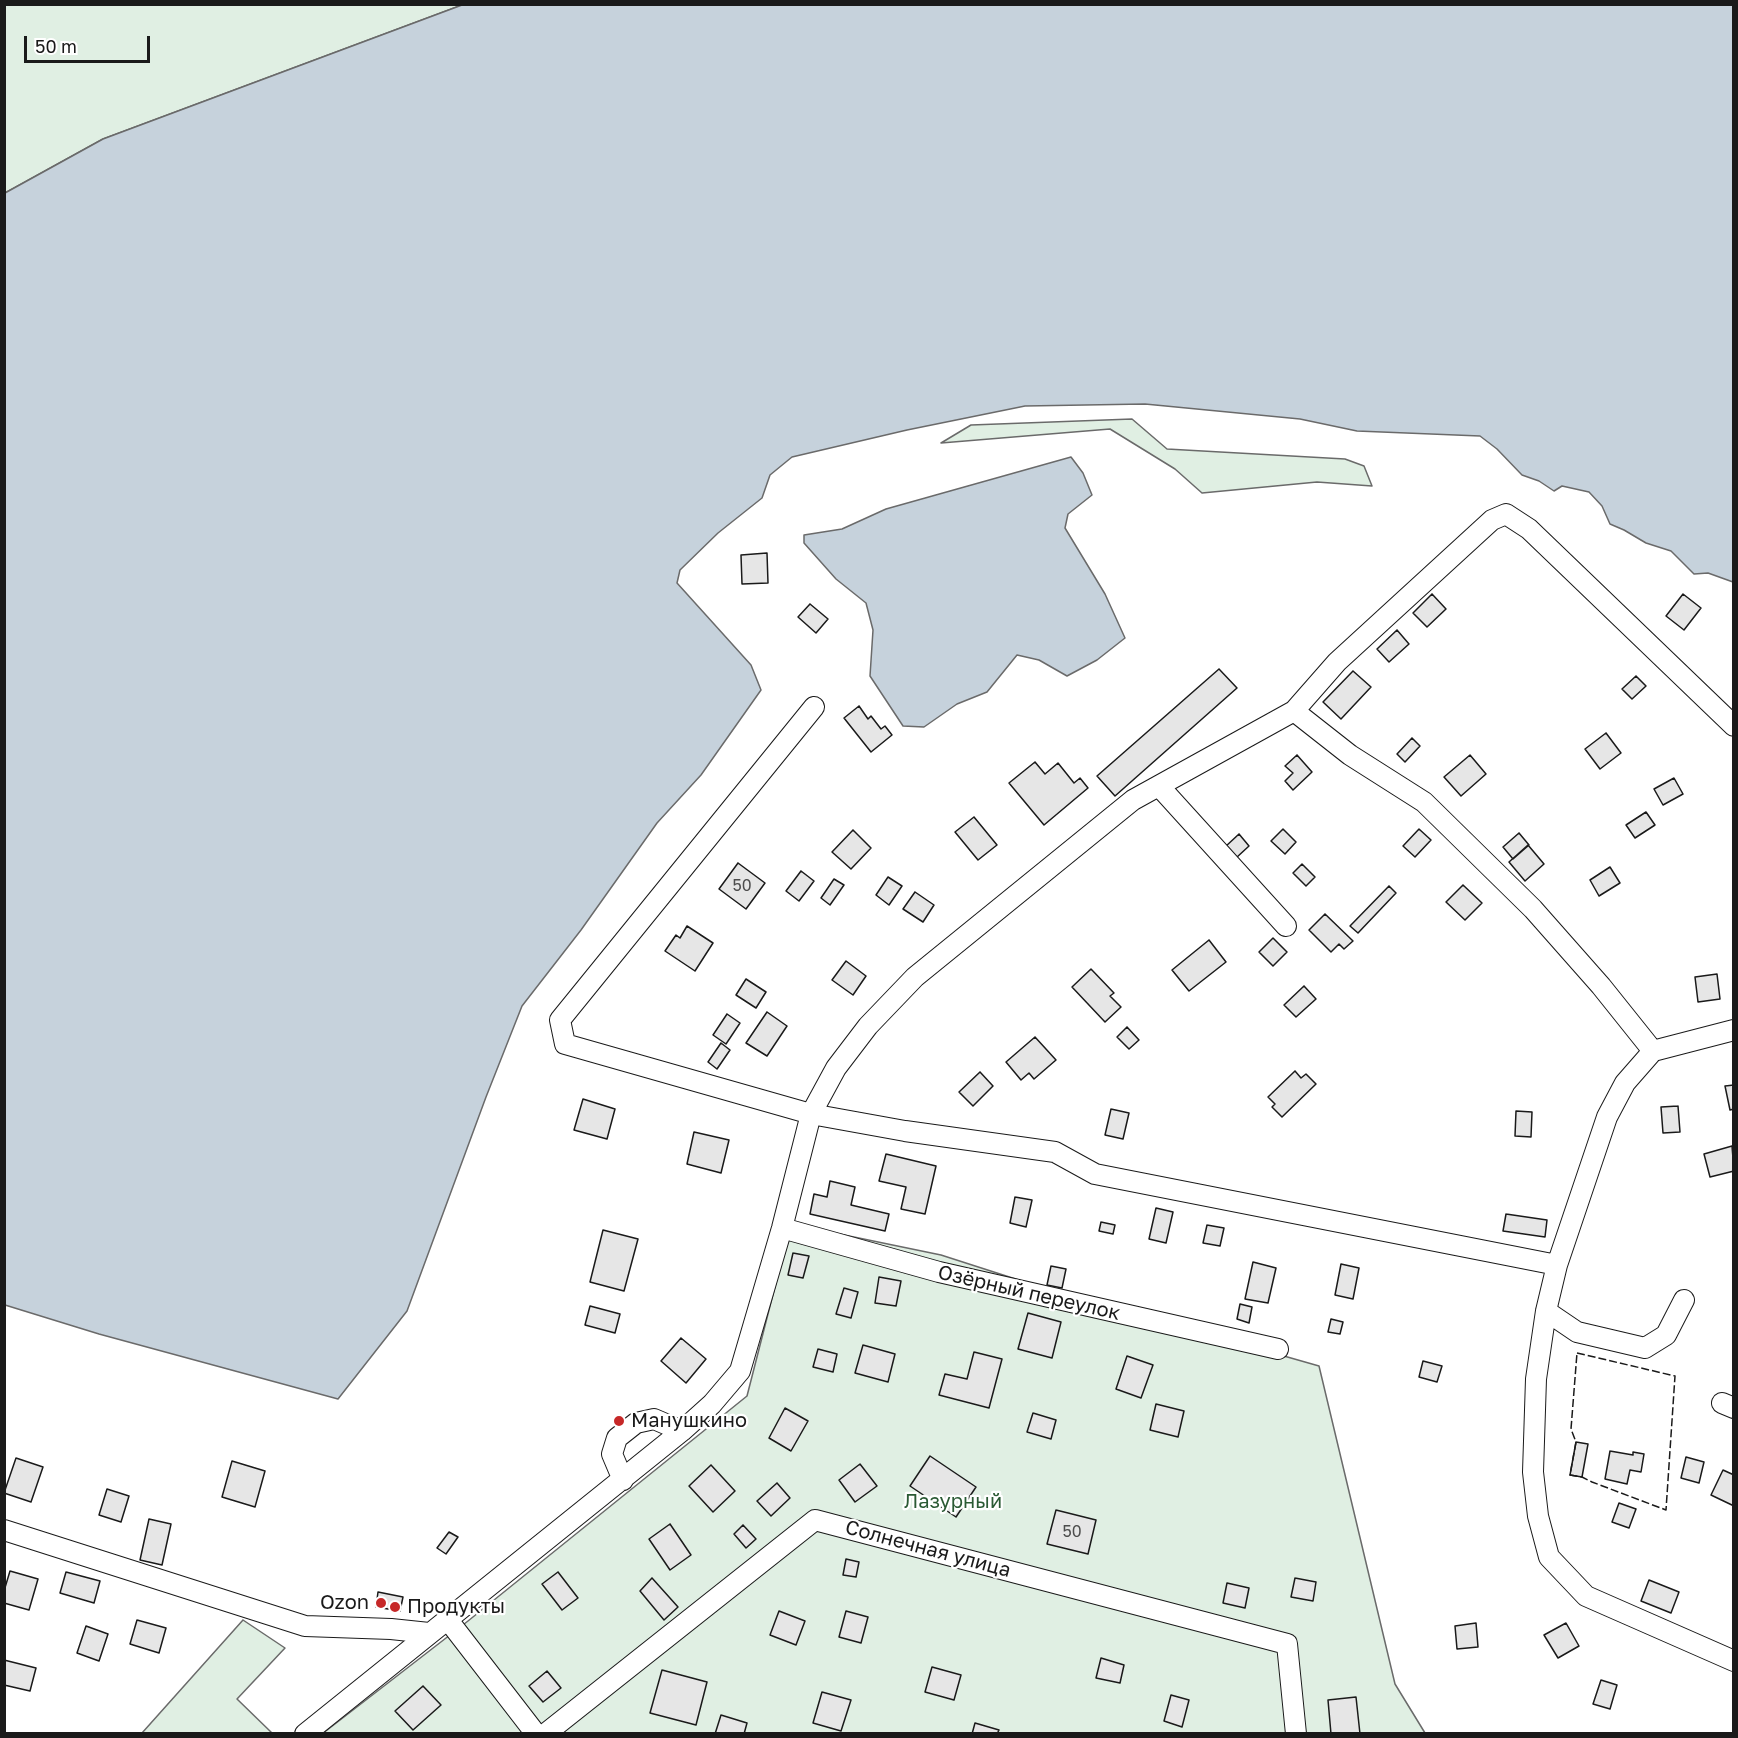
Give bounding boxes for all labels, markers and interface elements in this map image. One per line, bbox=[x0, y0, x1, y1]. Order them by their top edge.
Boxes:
scale bar bbox=[27, 24, 153, 62]
text: 50 m bbox=[35, 35, 77, 57]
house number: 50 bbox=[732, 876, 752, 896]
street label: Озёрный переулок bbox=[936, 1260, 1122, 1326]
place label: Манушкино bbox=[631, 1409, 747, 1433]
marker: Манушкино bbox=[612, 1414, 626, 1428]
park label: Лазурный bbox=[904, 1490, 1002, 1514]
street label: Солнечная улица bbox=[843, 1515, 1013, 1583]
house number: 50 bbox=[1062, 1522, 1082, 1542]
place label: Ozon bbox=[320, 1591, 369, 1615]
place label: Продукты bbox=[407, 1595, 505, 1619]
marker: Ozon bbox=[374, 1596, 388, 1610]
marker: Продукты bbox=[388, 1600, 402, 1614]

